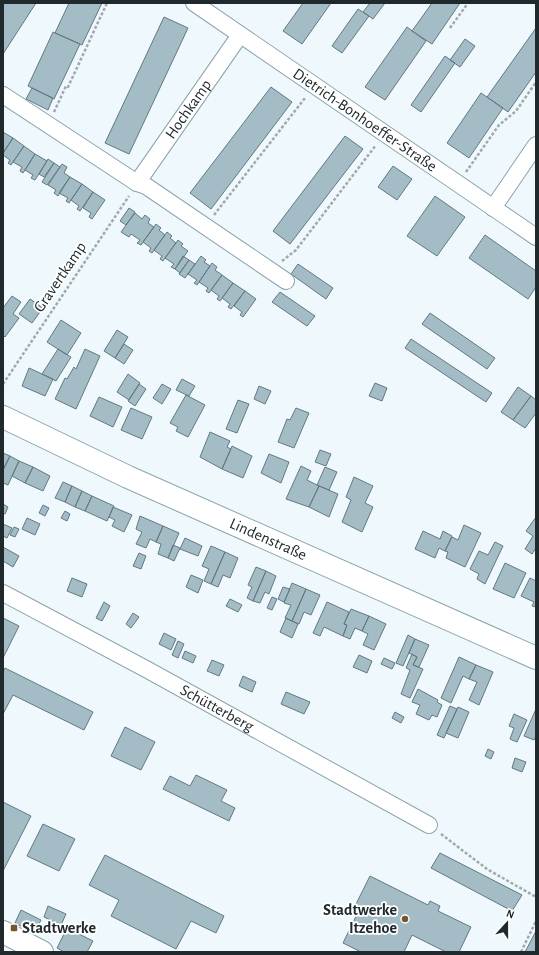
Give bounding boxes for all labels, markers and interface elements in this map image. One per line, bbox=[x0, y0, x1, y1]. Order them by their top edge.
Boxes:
street label: Dietrich-Bonhoeffer-Straße bbox=[290, 65, 440, 175]
street label: Hochkamp bbox=[162, 77, 214, 142]
street label: Gravertkamp bbox=[31, 239, 89, 315]
street label: Lindenstraße bbox=[227, 515, 309, 563]
street label: Schütterberg bbox=[178, 682, 257, 735]
place label: Stadtwerke Itzehoe bbox=[323, 902, 397, 936]
north arrow bbox=[487, 903, 527, 943]
text: N bbox=[505, 908, 516, 921]
marker: Stadtwerke Itzehoe bbox=[400, 914, 410, 924]
place label: Stadtwerke bbox=[22, 920, 97, 936]
marker: Stadtwerke bbox=[9, 923, 19, 933]

